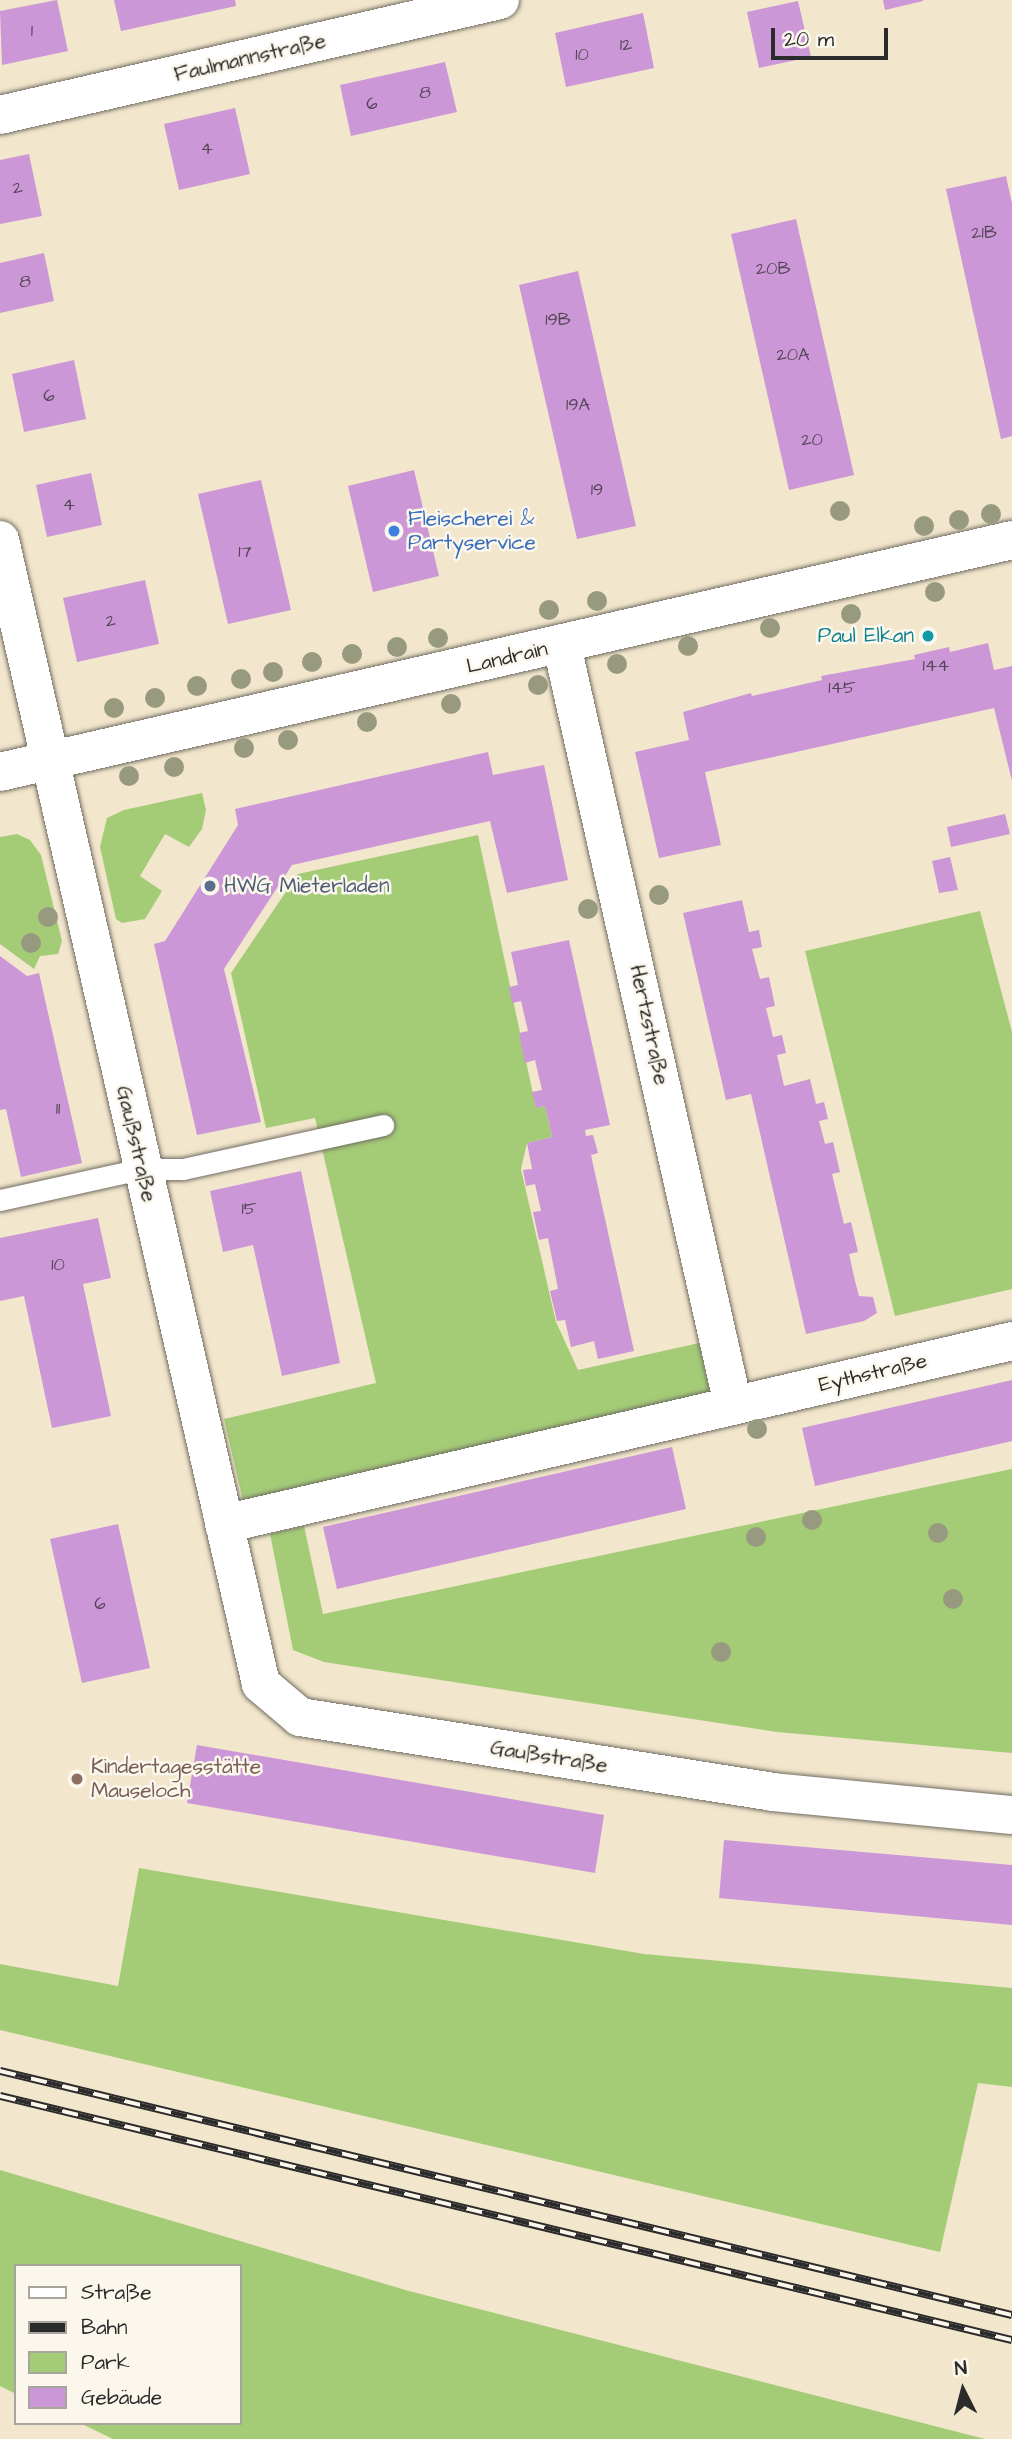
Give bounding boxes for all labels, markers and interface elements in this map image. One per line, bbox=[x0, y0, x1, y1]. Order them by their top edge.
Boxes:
scale bar bbox=[774, 14, 891, 58]
house number: 1 bbox=[31, 20, 33, 42]
text: 20 m bbox=[784, 25, 834, 54]
street label: Faulmannstraße bbox=[172, 28, 328, 88]
house number: 12 bbox=[620, 34, 632, 56]
house number: 10 bbox=[575, 44, 589, 66]
house number: 8 bbox=[419, 82, 431, 104]
house number: 6 bbox=[366, 93, 378, 115]
house number: 4 bbox=[201, 138, 213, 160]
house number: 2 bbox=[13, 177, 23, 199]
house number: 21B bbox=[971, 222, 997, 244]
house number: 20B bbox=[756, 258, 790, 280]
house number: 8 bbox=[19, 271, 31, 293]
house number: 19B bbox=[545, 309, 571, 331]
house number: 20A bbox=[776, 344, 810, 366]
house number: 6 bbox=[43, 385, 55, 407]
house number: 19A bbox=[566, 394, 590, 416]
house number: 20 bbox=[801, 429, 823, 451]
house number: 19 bbox=[591, 479, 603, 501]
house number: 4 bbox=[63, 494, 75, 516]
place label: Fleischerei & Partyservice bbox=[408, 506, 536, 556]
marker: Fleischerei & Partyservice bbox=[386, 523, 402, 539]
house number: 17 bbox=[238, 541, 252, 563]
house number: 2 bbox=[106, 610, 116, 632]
place label: Paul Elkan bbox=[818, 623, 914, 649]
marker: Paul Elkan bbox=[920, 628, 936, 644]
street label: Landrain bbox=[464, 636, 550, 680]
house number: 144 bbox=[923, 655, 949, 677]
house number: 145 bbox=[828, 677, 856, 699]
place label: HWG Mieterladen bbox=[224, 873, 389, 899]
marker: HWG Mieterladen bbox=[202, 878, 218, 894]
street label: Hertzstraße bbox=[624, 963, 674, 1087]
street label: Gaußstraße bbox=[110, 1083, 162, 1205]
house number: 11 bbox=[56, 1098, 60, 1120]
house number: 15 bbox=[241, 1198, 257, 1220]
house number: 10 bbox=[51, 1254, 65, 1276]
street label: Eythstraße bbox=[816, 1348, 930, 1398]
house number: 6 bbox=[94, 1593, 106, 1615]
street label: Gaußstraße bbox=[489, 1735, 609, 1779]
place label: Kindertagesstätte Mauseloch bbox=[91, 1754, 261, 1804]
marker: Kindertagesstätte Mauseloch bbox=[69, 1771, 85, 1787]
legend bbox=[14, 2264, 242, 2425]
text: Straße bbox=[81, 2278, 152, 2307]
text: Bahn bbox=[81, 2313, 128, 2342]
text: Park bbox=[81, 2348, 130, 2377]
north arrow bbox=[928, 2355, 998, 2425]
text: N bbox=[953, 2355, 968, 2383]
text: Gebäude bbox=[81, 2383, 162, 2412]

